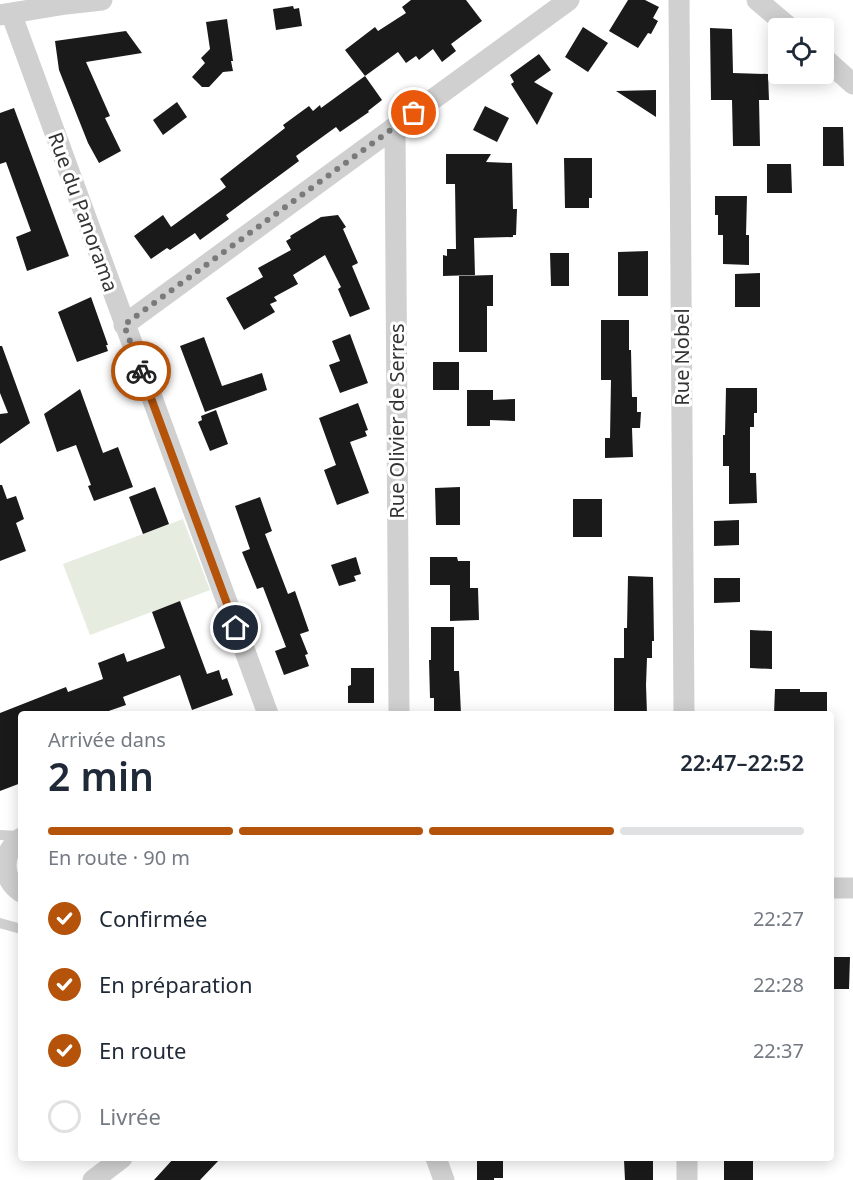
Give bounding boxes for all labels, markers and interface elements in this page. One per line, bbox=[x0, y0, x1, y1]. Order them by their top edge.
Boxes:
map controls bbox=[768, 18, 834, 84]
button: locate bbox=[768, 18, 834, 84]
pin bbox=[388, 87, 439, 138]
icon: bag bbox=[397, 96, 430, 129]
street label: Rue du Panorama bbox=[42, 128, 125, 295]
street label: Rue Nobel bbox=[668, 308, 695, 406]
street label: Rue Olivier de Serres bbox=[383, 323, 410, 519]
courier bbox=[111, 341, 171, 401]
icon: bike bbox=[125, 355, 158, 388]
pin bbox=[210, 602, 261, 653]
icon: home bbox=[219, 611, 252, 644]
text: Arrivée dans bbox=[48, 726, 166, 753]
text: 22:47–22:52 bbox=[680, 747, 804, 777]
text: 2 min bbox=[48, 749, 154, 802]
text: En route · 90 m bbox=[48, 844, 190, 871]
icon: check bbox=[48, 902, 81, 935]
text: Confirmée bbox=[99, 903, 208, 933]
text: 22:27 bbox=[753, 905, 804, 932]
icon: check bbox=[48, 968, 81, 1001]
text: En préparation bbox=[99, 969, 253, 999]
text: 22:28 bbox=[753, 971, 804, 998]
icon: check bbox=[48, 1034, 81, 1067]
text: En route bbox=[99, 1035, 186, 1065]
text: 22:37 bbox=[753, 1037, 804, 1064]
text: Livrée bbox=[99, 1101, 161, 1131]

